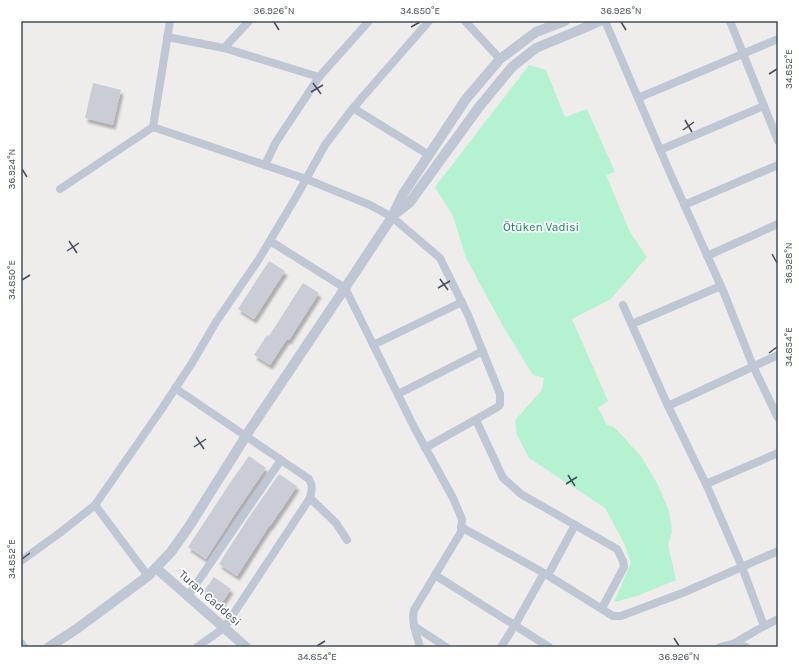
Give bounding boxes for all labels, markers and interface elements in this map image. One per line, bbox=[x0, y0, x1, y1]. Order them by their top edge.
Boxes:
text: 36.926°N bbox=[254, 5, 294, 17]
text: 34.850°E bbox=[400, 5, 440, 17]
text: 36.928°N bbox=[600, 5, 642, 17]
text: 34.852°E bbox=[783, 49, 795, 89]
text: 36.924°N bbox=[6, 149, 18, 189]
park label: Ötüken Vadisi bbox=[503, 220, 579, 234]
text: 36.928°N bbox=[783, 242, 795, 284]
text: 34.850°E bbox=[6, 260, 18, 300]
text: 34.854°E bbox=[783, 327, 795, 367]
text: 34.852°E bbox=[6, 539, 18, 579]
street label: Turan Caddesi bbox=[176, 567, 244, 629]
text: 34.854°E bbox=[297, 651, 337, 663]
text: 36.926°N bbox=[659, 651, 699, 663]

